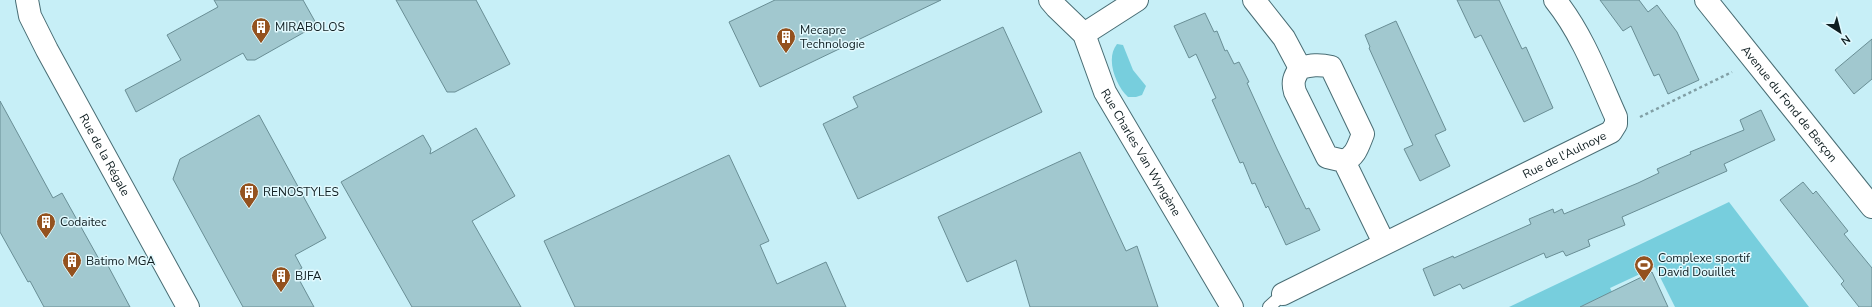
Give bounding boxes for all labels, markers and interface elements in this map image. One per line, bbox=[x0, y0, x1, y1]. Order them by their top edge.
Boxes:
north arrow bbox=[1820, 12, 1860, 52]
building icon: MIRABOLOS bbox=[250, 16, 272, 44]
place label: MIRABOLOS bbox=[275, 19, 345, 35]
place label: Mecapre Technologie bbox=[800, 22, 865, 52]
building icon: Mecapre Technologie bbox=[775, 26, 797, 54]
text: N bbox=[1838, 31, 1853, 48]
street label: Avenue du Fond de Berçon bbox=[1738, 42, 1841, 165]
street label: Rue Charles Van Wyngène bbox=[1097, 86, 1184, 219]
street label: Rue de la Régale bbox=[76, 111, 134, 199]
street label: Rue de l'Aulnoye bbox=[1520, 128, 1609, 182]
building icon: RENOSTYLES bbox=[238, 181, 260, 209]
place label: RENOSTYLES bbox=[263, 184, 339, 200]
building icon: Codaitec bbox=[35, 211, 57, 239]
place label: Codaitec bbox=[60, 214, 107, 230]
building icon: Batimo MGA bbox=[61, 250, 83, 278]
place label: Complexe sportif David Douillet bbox=[1658, 250, 1751, 280]
place label: Batimo MGA bbox=[86, 253, 155, 269]
sports icon: Complexe sportif David Douillet bbox=[1633, 254, 1655, 282]
building icon: BJFA bbox=[270, 265, 292, 293]
place label: BJFA bbox=[295, 268, 322, 284]

